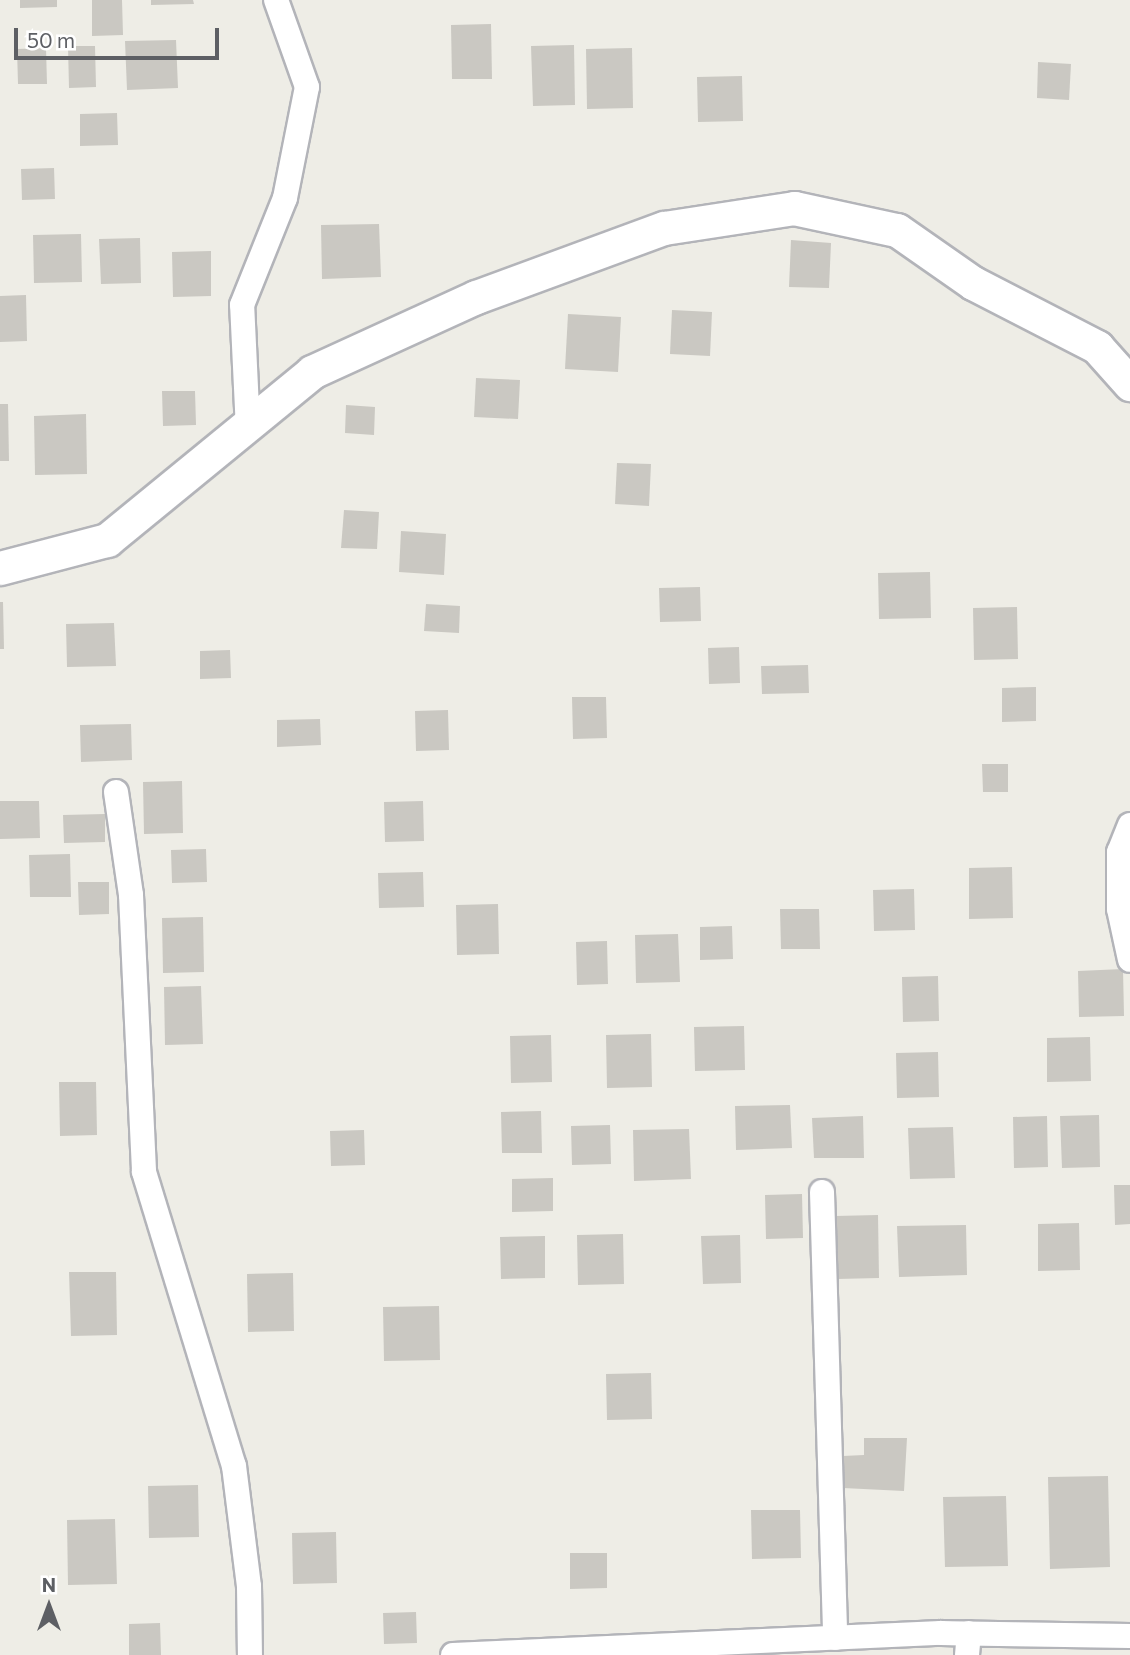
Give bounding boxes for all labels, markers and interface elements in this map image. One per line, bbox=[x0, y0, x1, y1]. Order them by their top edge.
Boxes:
scale bar bbox=[18, 14, 222, 58]
text: 50 m bbox=[27, 27, 75, 52]
north arrow bbox=[14, 1571, 84, 1641]
text: N bbox=[42, 1573, 56, 1596]

